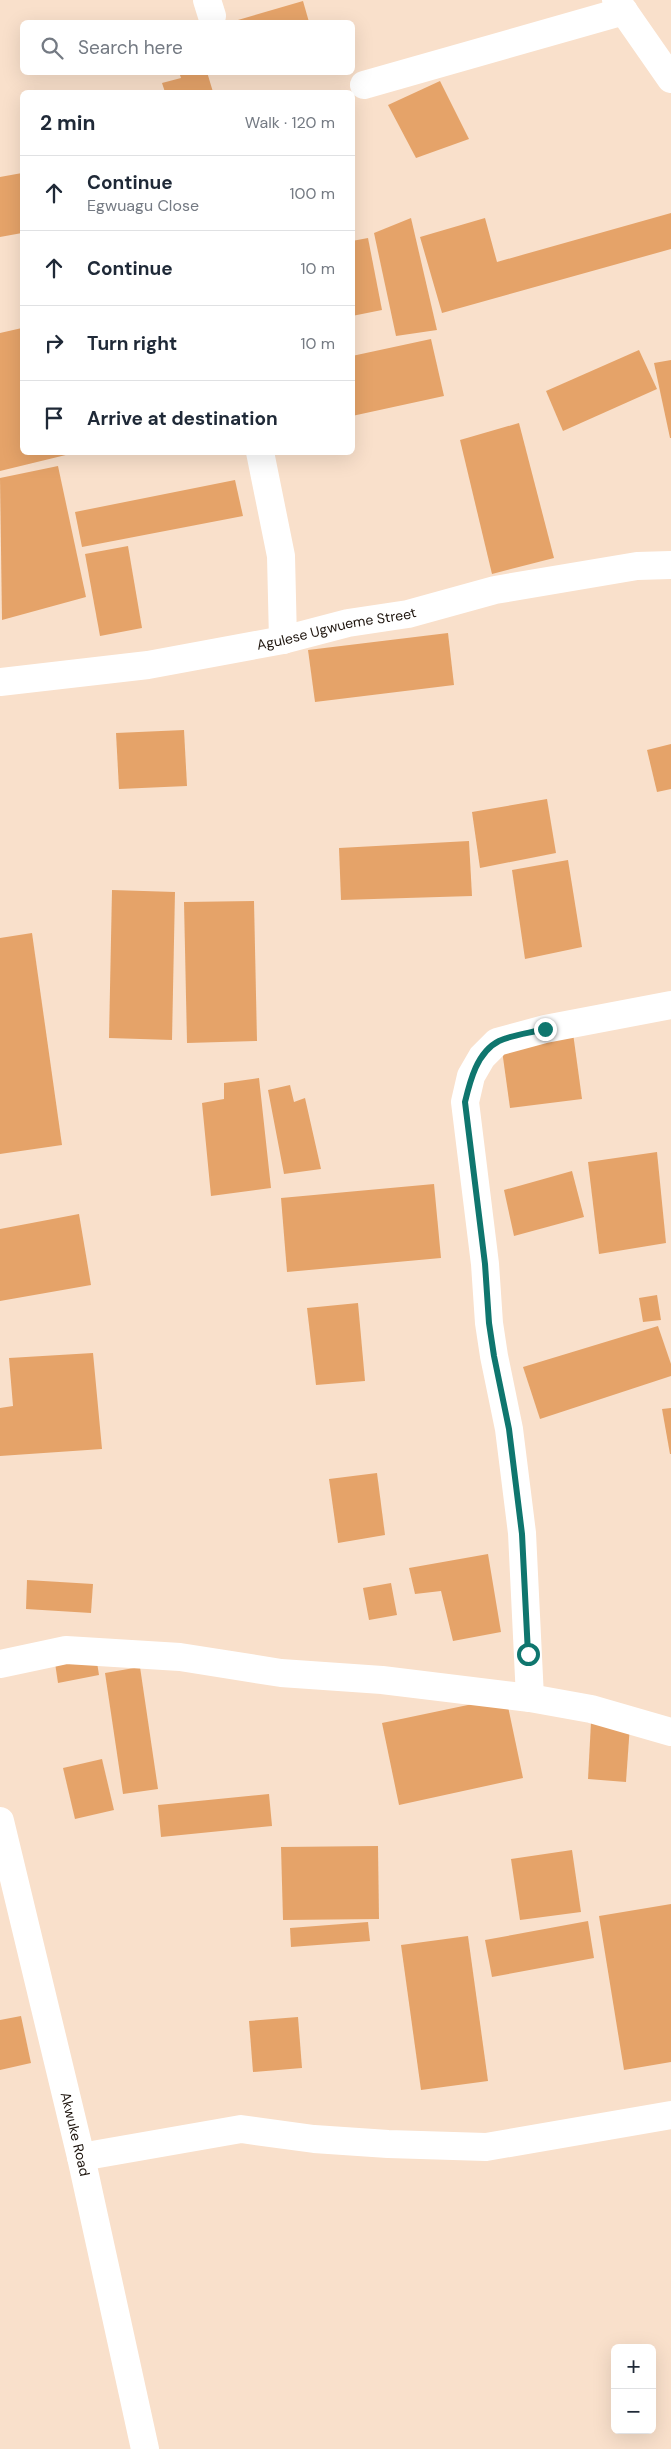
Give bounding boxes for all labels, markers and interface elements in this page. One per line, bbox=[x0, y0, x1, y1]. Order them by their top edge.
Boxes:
search box bbox=[20, 20, 355, 75]
icon: search bbox=[38, 34, 66, 62]
text: Search here bbox=[78, 35, 183, 60]
text: 2 min bbox=[40, 109, 96, 137]
text: Walk · 120 m bbox=[245, 112, 335, 133]
text: Continue bbox=[87, 170, 173, 195]
icon: ahead bbox=[40, 179, 68, 207]
text: 100 m bbox=[290, 183, 335, 204]
text: Egwuagu Close bbox=[87, 195, 199, 216]
icon: ahead bbox=[40, 254, 68, 282]
text: Continue bbox=[87, 256, 173, 281]
text: 10 m bbox=[301, 258, 335, 279]
icon: right bbox=[40, 329, 68, 357]
text: Turn right bbox=[87, 331, 177, 356]
text: 10 m bbox=[301, 333, 335, 354]
icon: arrive bbox=[40, 404, 68, 432]
text: Arrive at destination bbox=[87, 406, 278, 431]
street label: Agulese Ugwueme Street bbox=[255, 603, 418, 654]
route end bbox=[534, 1018, 557, 1041]
route start bbox=[517, 1643, 540, 1666]
street label: Akwuke Road bbox=[57, 2090, 94, 2178]
map controls bbox=[611, 2344, 656, 2434]
button: + bbox=[611, 2344, 656, 2389]
button: − bbox=[611, 2389, 656, 2434]

